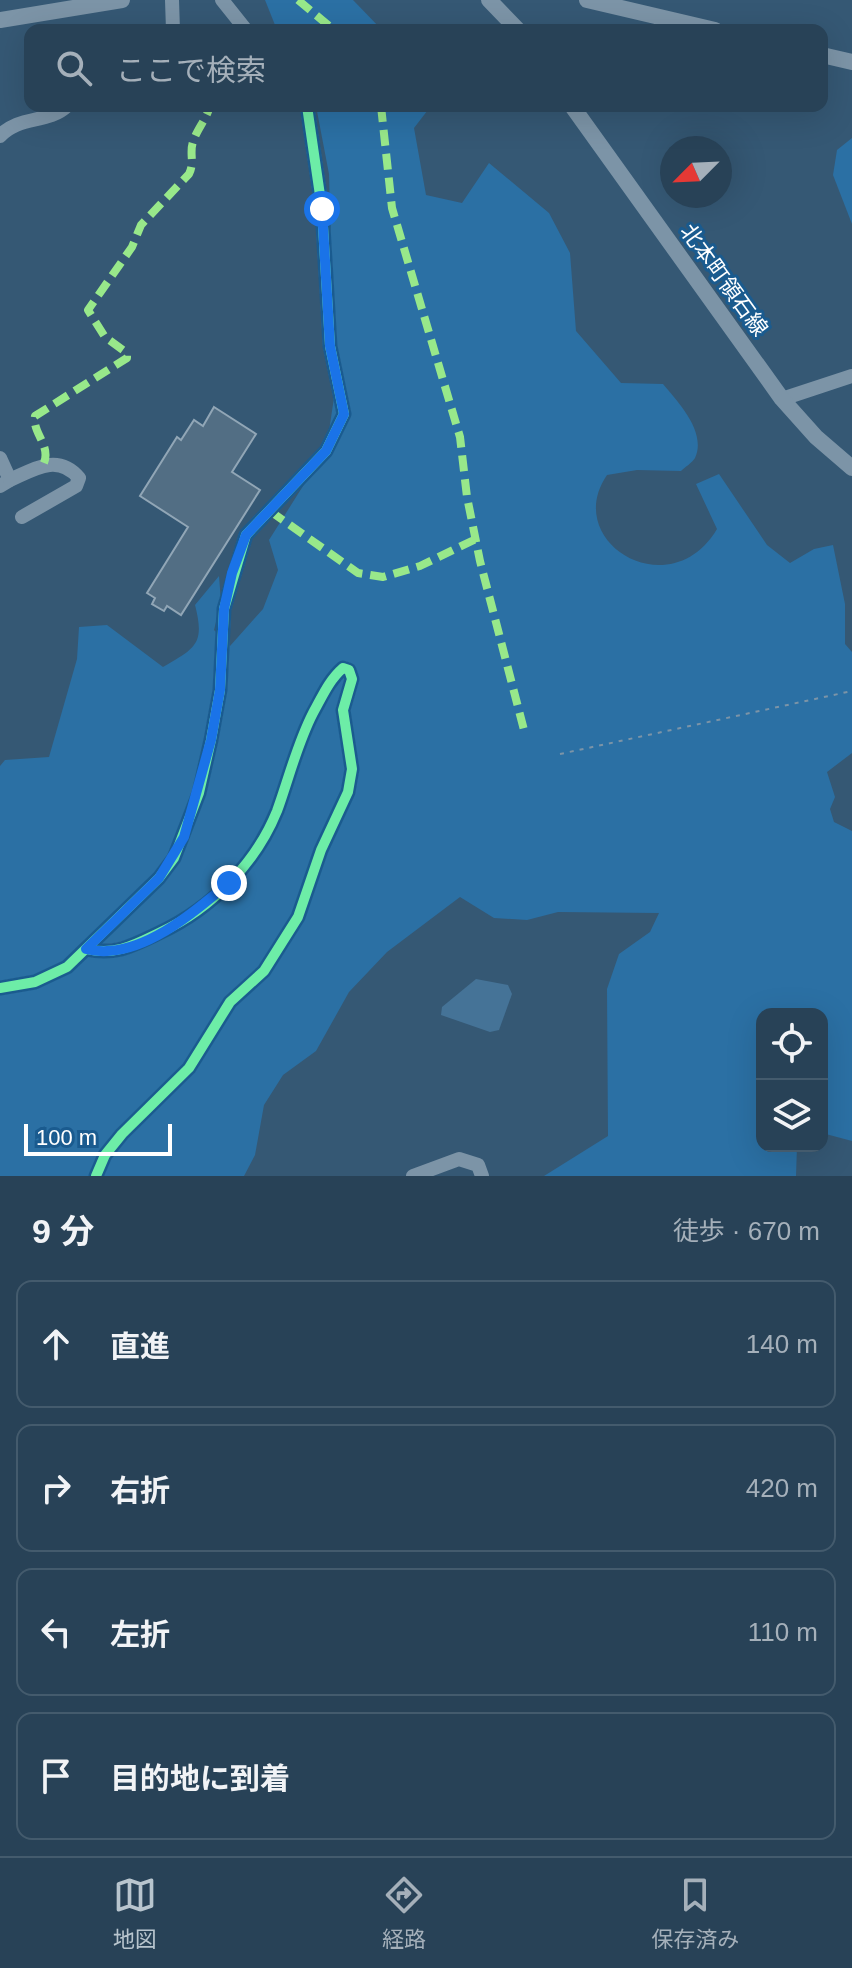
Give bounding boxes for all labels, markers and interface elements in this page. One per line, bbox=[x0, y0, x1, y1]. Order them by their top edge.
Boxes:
search box bbox=[24, 24, 828, 112]
icon: search bbox=[52, 46, 96, 90]
text: ここで検索 bbox=[116, 54, 266, 87]
north arrow bbox=[660, 136, 732, 208]
route start bbox=[304, 191, 340, 227]
street label: 北本町領石線 bbox=[675, 219, 773, 341]
route end bbox=[211, 865, 247, 901]
map controls bbox=[756, 1008, 828, 1152]
button: locate bbox=[756, 1008, 828, 1080]
button: layers bbox=[756, 1080, 828, 1152]
scale bar bbox=[24, 1120, 172, 1156]
text: 100 m bbox=[36, 1125, 97, 1150]
text: 9 分 bbox=[32, 1212, 94, 1250]
text: 徒歩 · 670 m bbox=[673, 1216, 820, 1246]
icon: ahead bbox=[34, 1322, 78, 1366]
text: 140 m bbox=[746, 1329, 818, 1359]
text: 直進 bbox=[110, 1330, 170, 1363]
icon: right bbox=[34, 1466, 78, 1510]
text: 420 m bbox=[746, 1473, 818, 1503]
text: 右折 bbox=[110, 1474, 170, 1507]
icon: left bbox=[34, 1610, 78, 1654]
text: 110 m bbox=[748, 1617, 818, 1647]
text: 左折 bbox=[110, 1618, 170, 1651]
icon: arrive bbox=[34, 1754, 78, 1798]
text: 目的地に到着 bbox=[110, 1762, 290, 1795]
tab: 地図 bbox=[113, 1873, 157, 1953]
tab: 経路 bbox=[382, 1873, 426, 1953]
tab: 保存済み bbox=[651, 1873, 739, 1953]

